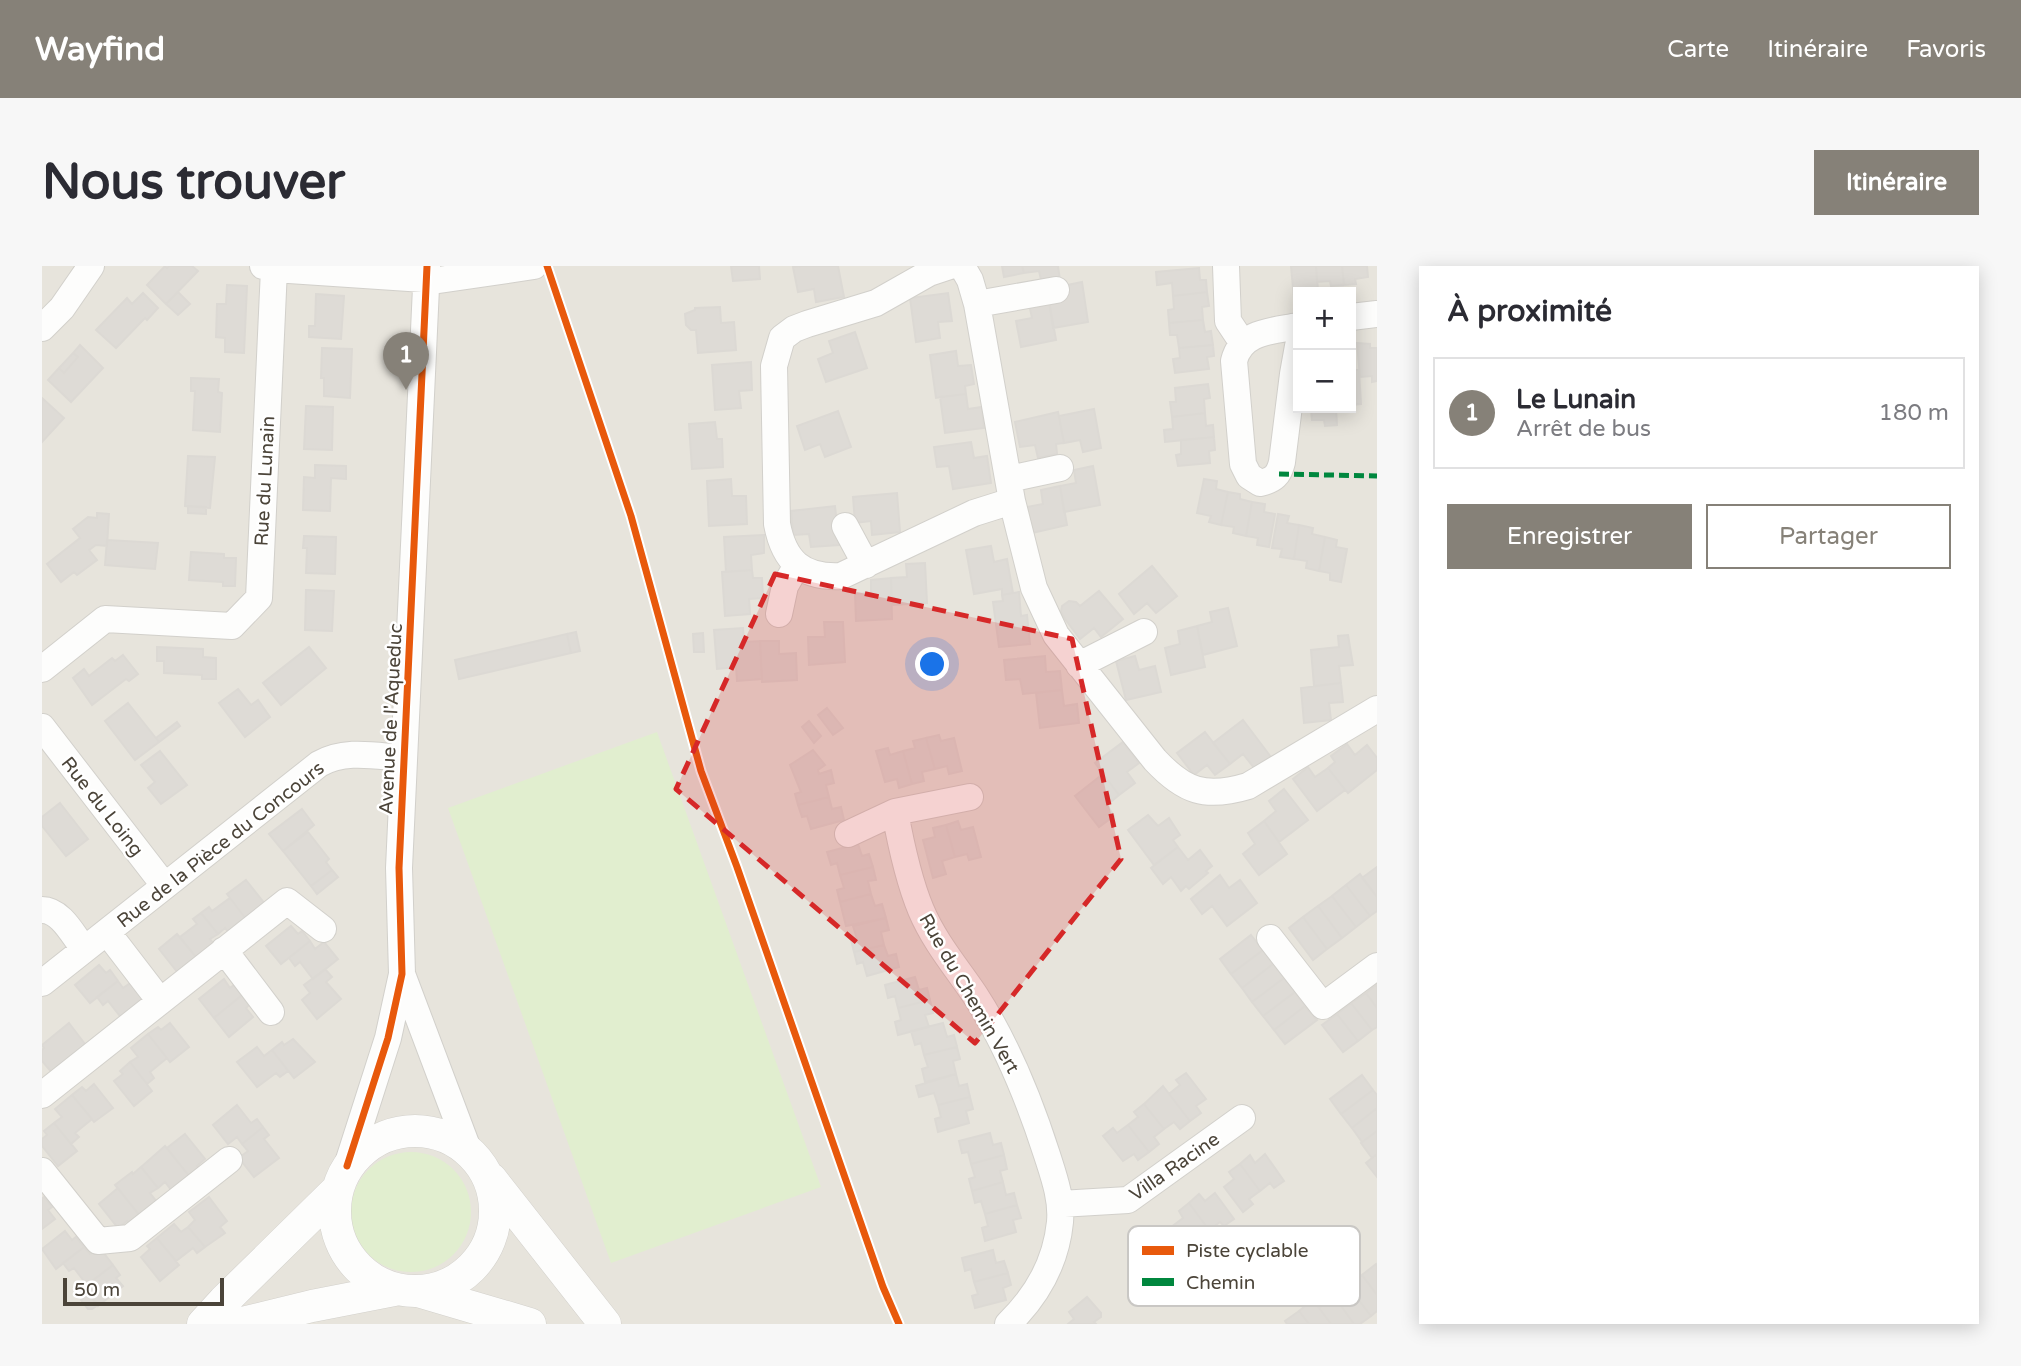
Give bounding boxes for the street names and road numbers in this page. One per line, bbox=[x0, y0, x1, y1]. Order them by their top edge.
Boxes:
street label: Rue du Lunain bbox=[251, 415, 279, 547]
street label: Avenue de l'Aqueduc bbox=[375, 623, 407, 815]
street label: Rue du Loing bbox=[57, 753, 148, 861]
street label: Rue de la Pièce du Concours bbox=[113, 757, 329, 933]
street label: Rue du Chemin Vert bbox=[914, 910, 1024, 1077]
street label: Villa Racine bbox=[1126, 1128, 1224, 1206]

